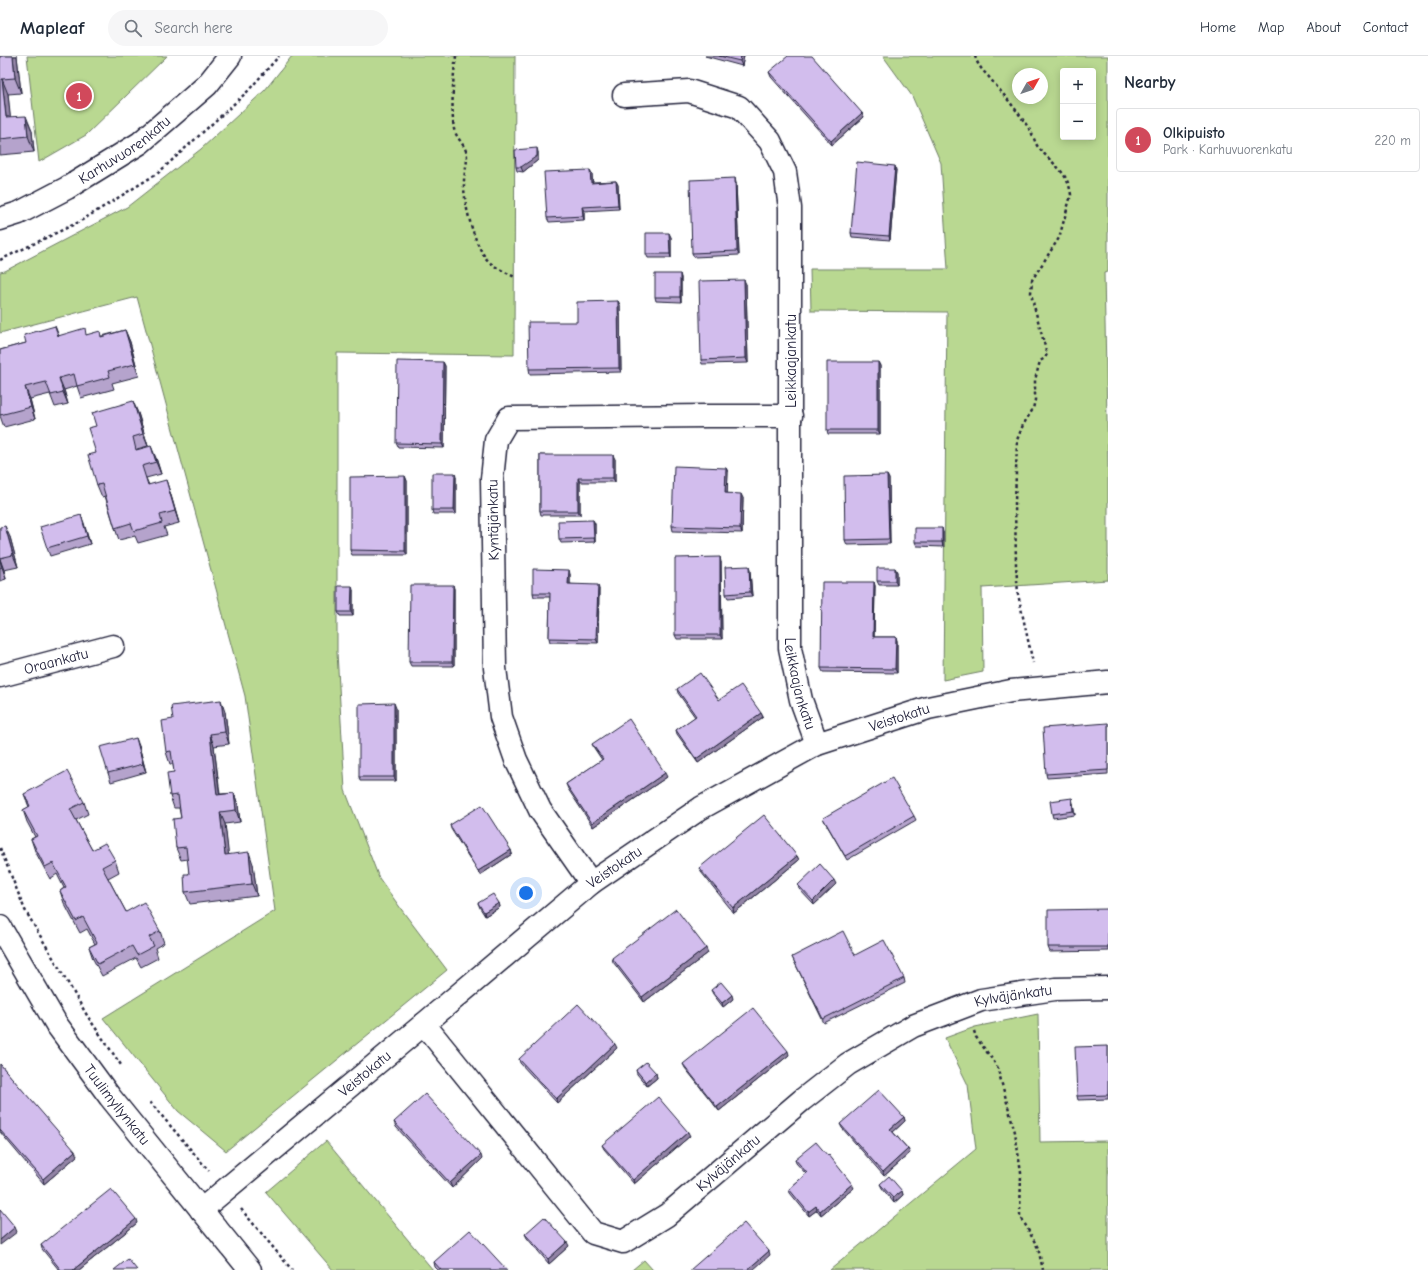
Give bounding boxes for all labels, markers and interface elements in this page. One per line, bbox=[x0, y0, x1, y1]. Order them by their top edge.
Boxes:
search box bbox=[108, 10, 388, 46]
text: Mapleaf bbox=[20, 17, 84, 39]
icon: search bbox=[122, 17, 144, 39]
text: Search here bbox=[154, 19, 233, 37]
text: Home bbox=[1200, 19, 1236, 36]
text: Map bbox=[1258, 19, 1284, 36]
text: About bbox=[1306, 19, 1341, 36]
text: Contact bbox=[1363, 19, 1408, 36]
north arrow bbox=[1012, 68, 1048, 104]
map controls bbox=[1060, 68, 1096, 140]
button: + bbox=[1060, 68, 1096, 104]
text: Nearby bbox=[1124, 73, 1175, 92]
pin: 1 bbox=[66, 81, 92, 111]
button: − bbox=[1060, 104, 1096, 140]
street label: Karhuvuorenkatu bbox=[75, 112, 174, 188]
text: Olkipuisto bbox=[1163, 124, 1225, 142]
text: 1 bbox=[1135, 133, 1141, 148]
text: 220 m bbox=[1374, 133, 1411, 148]
text: Park · Karhuvuorenkatu bbox=[1163, 142, 1292, 157]
street label: Leikkaajankatu bbox=[782, 314, 800, 408]
street label: Kyntäjänkatu bbox=[483, 479, 503, 561]
street label: Leikkaajankatu bbox=[781, 638, 820, 732]
street label: Oraankatu bbox=[22, 644, 90, 678]
street label: Veistokatu bbox=[867, 699, 932, 736]
street label: Veistokatu bbox=[583, 842, 645, 892]
your location bbox=[516, 883, 536, 903]
street label: Kylväjänkatu bbox=[971, 981, 1053, 1011]
street label: Veistokatu bbox=[335, 1047, 394, 1101]
street label: Tuulimyllynkatu bbox=[80, 1061, 154, 1148]
street label: Kylväjänkatu bbox=[692, 1131, 764, 1195]

